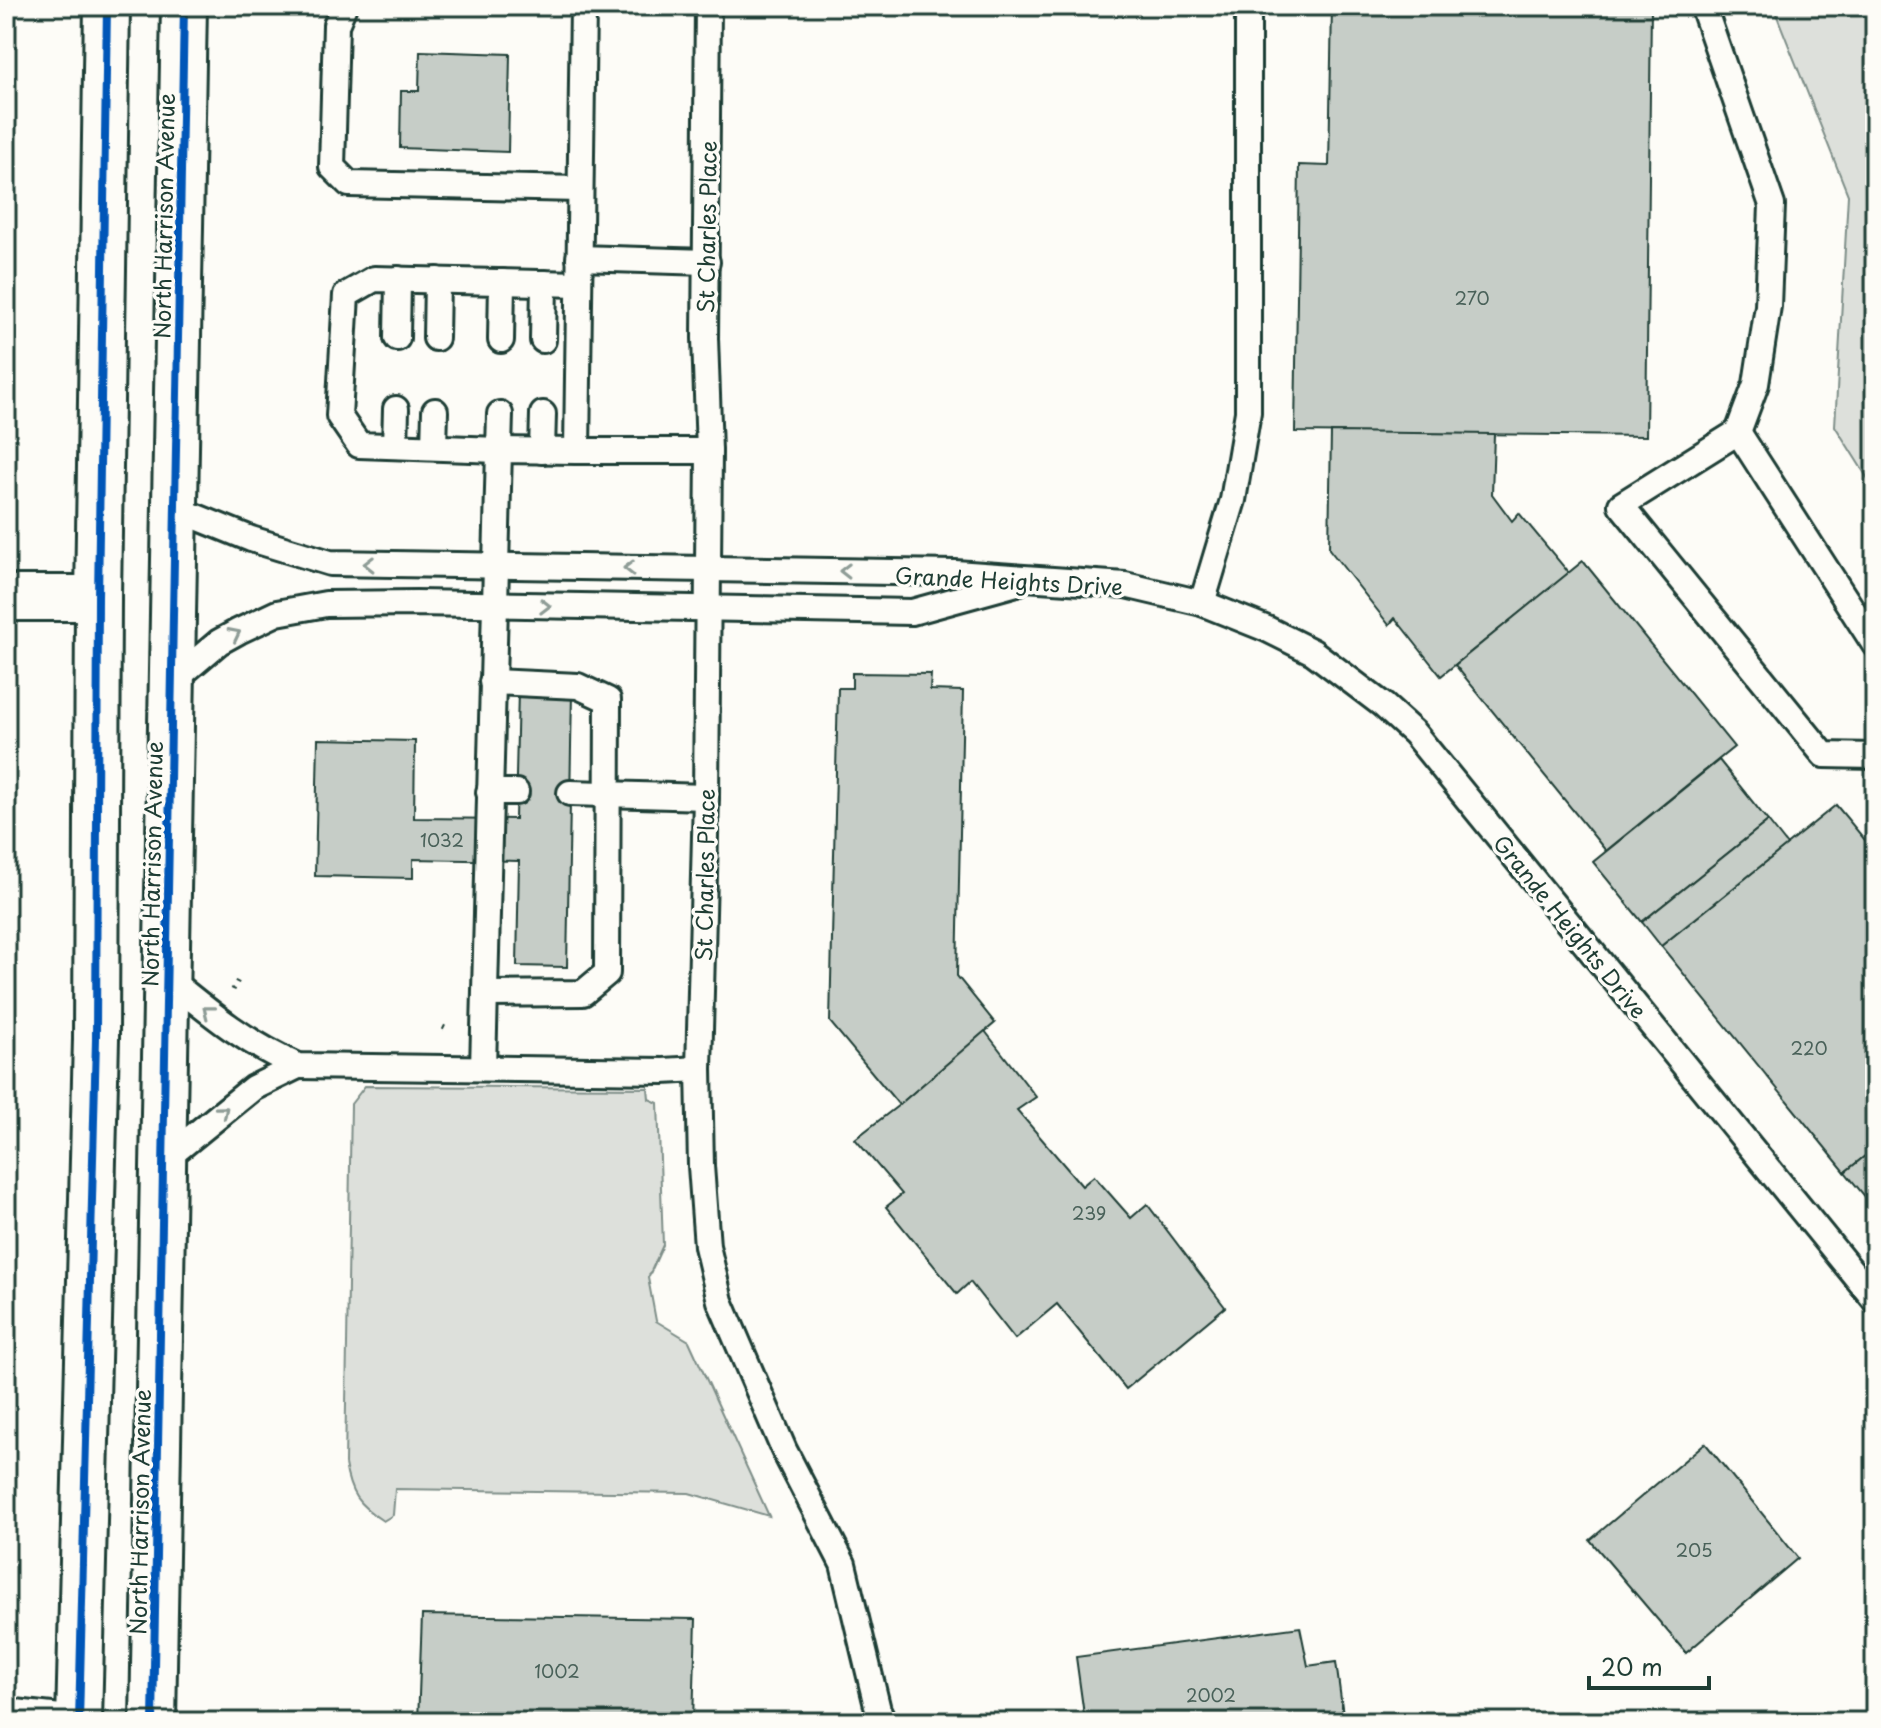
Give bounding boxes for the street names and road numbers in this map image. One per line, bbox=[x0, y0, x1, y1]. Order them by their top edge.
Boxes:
street label: North Harrison Avenue bbox=[144, 93, 182, 339]
street label: St Charles Place bbox=[688, 140, 724, 314]
street label: Grande Heights Drive bbox=[894, 558, 1124, 602]
street label: North Harrison Avenue bbox=[132, 741, 170, 987]
street label: St Charles Place bbox=[686, 788, 722, 962]
street label: Grande Heights Drive bbox=[1486, 827, 1656, 1025]
street label: North Harrison Avenue bbox=[120, 1389, 158, 1635]

